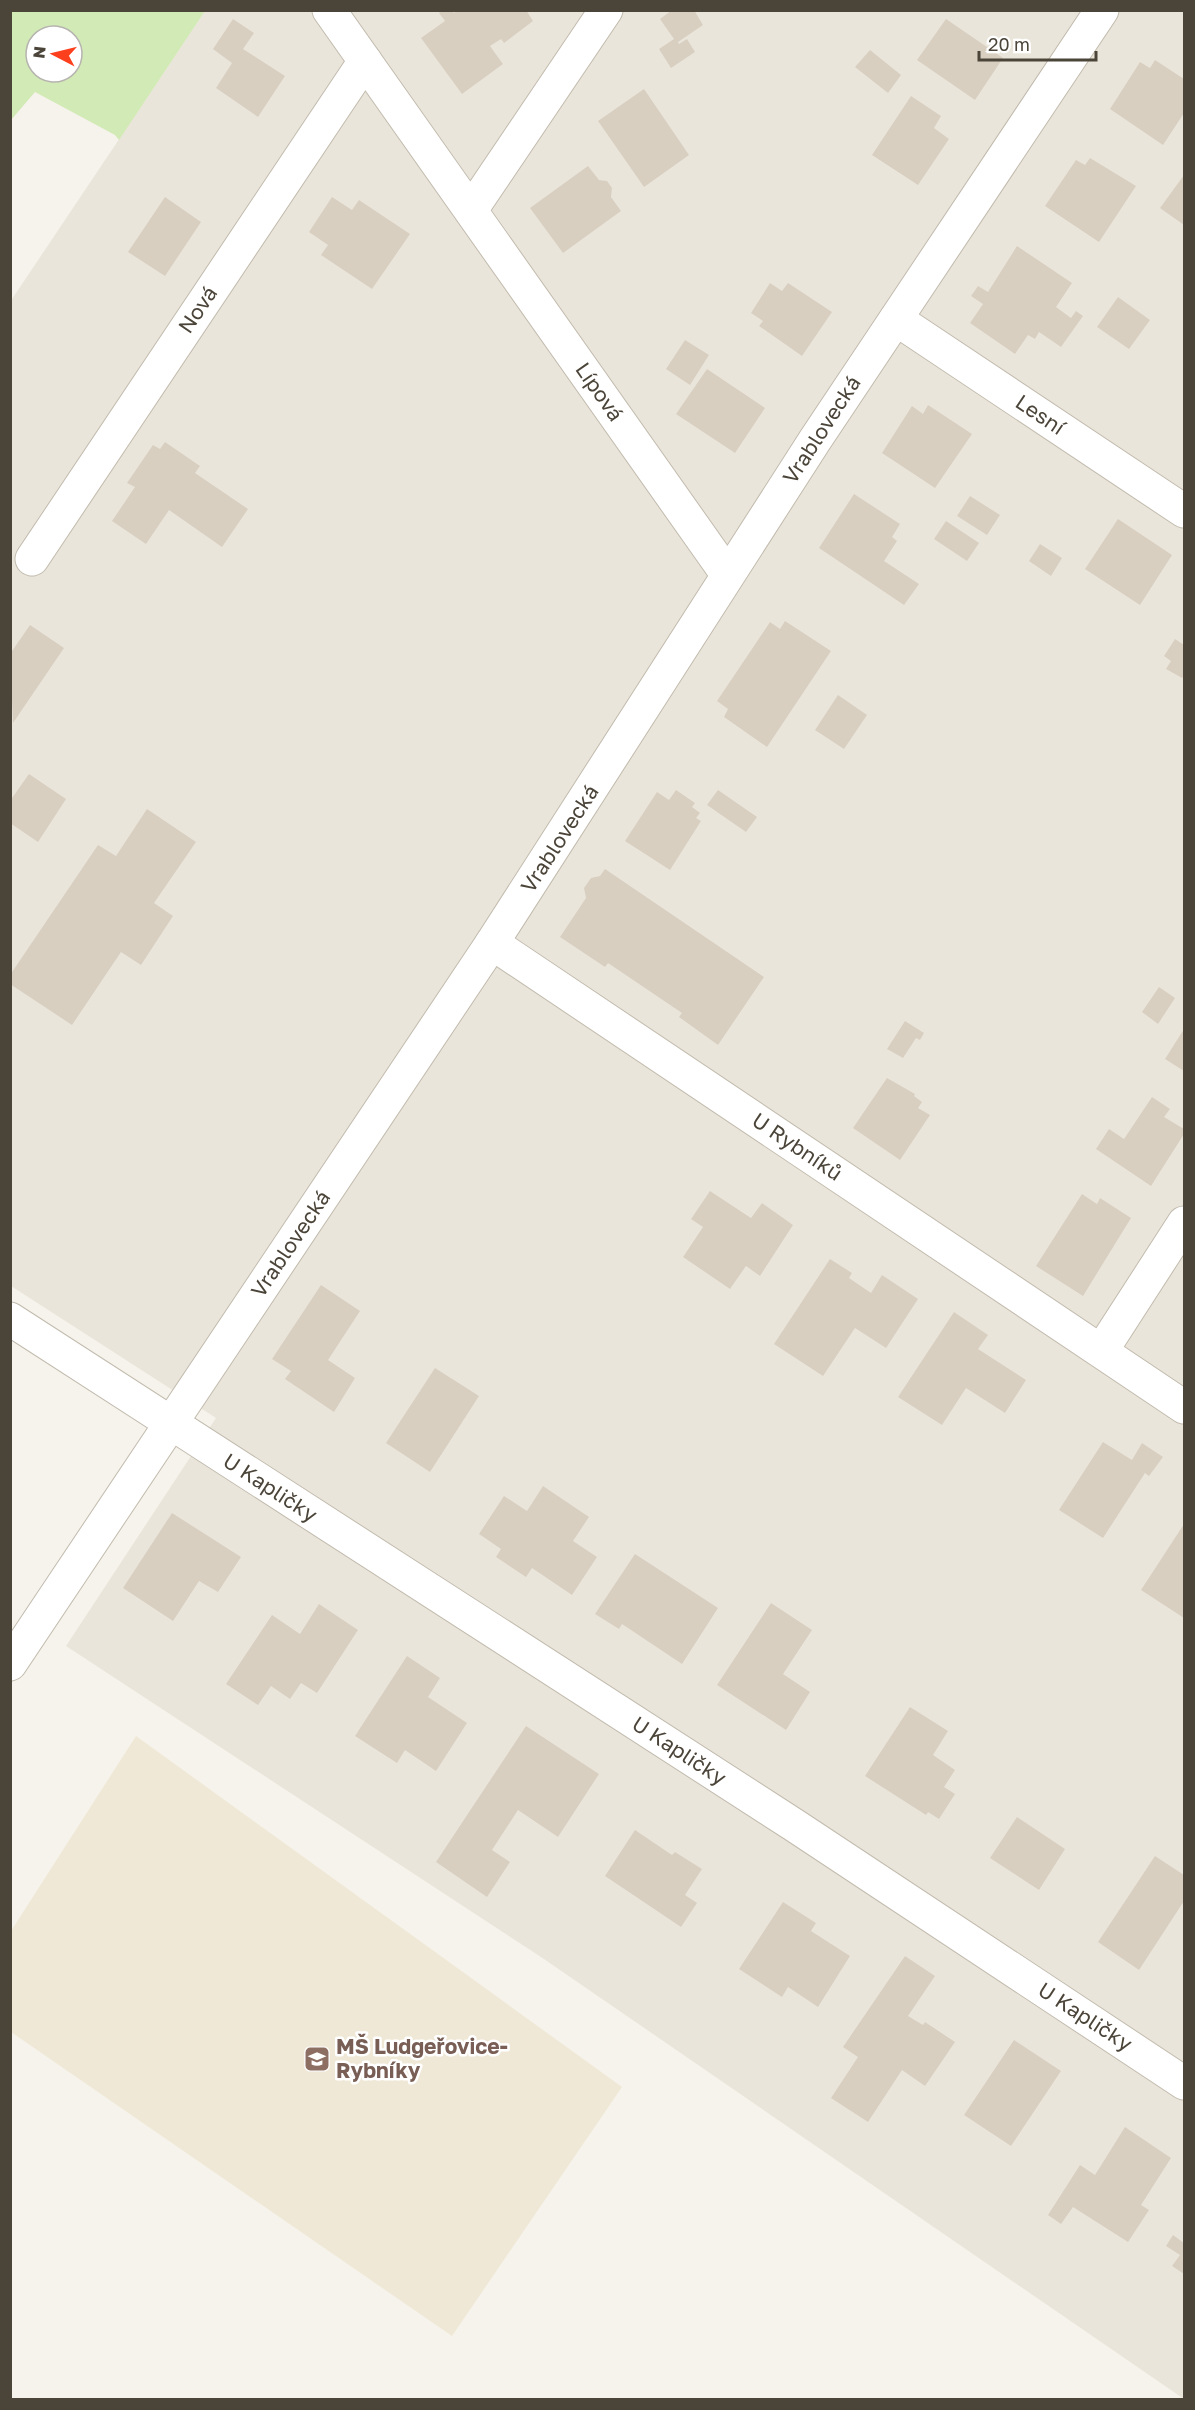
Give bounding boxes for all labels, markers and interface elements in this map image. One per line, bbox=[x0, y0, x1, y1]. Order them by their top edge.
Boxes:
north arrow bbox=[24, 24, 84, 84]
scale bar bbox=[979, 24, 1096, 62]
text: 20 m bbox=[988, 33, 1030, 55]
text: N bbox=[28, 45, 50, 59]
street label: Nová bbox=[172, 281, 222, 338]
street label: Lípová bbox=[570, 357, 629, 426]
street label: Vrablovecká bbox=[777, 371, 866, 488]
street label: Lesní bbox=[1011, 388, 1071, 441]
street label: Vrablovecká bbox=[515, 780, 604, 897]
street label: U Rybníků bbox=[748, 1107, 848, 1186]
street label: Vrablovecká bbox=[245, 1185, 335, 1302]
street label: U Kapličky bbox=[218, 1447, 323, 1527]
street label: U Kapličky bbox=[627, 1710, 732, 1790]
street label: U Kapličky bbox=[1033, 1976, 1138, 2056]
place label: MŠ Ludgeřovice- Rybníky bbox=[336, 2033, 508, 2083]
school or university icon: MŠ Ludgeřovice- Rybníky bbox=[302, 2044, 332, 2074]

